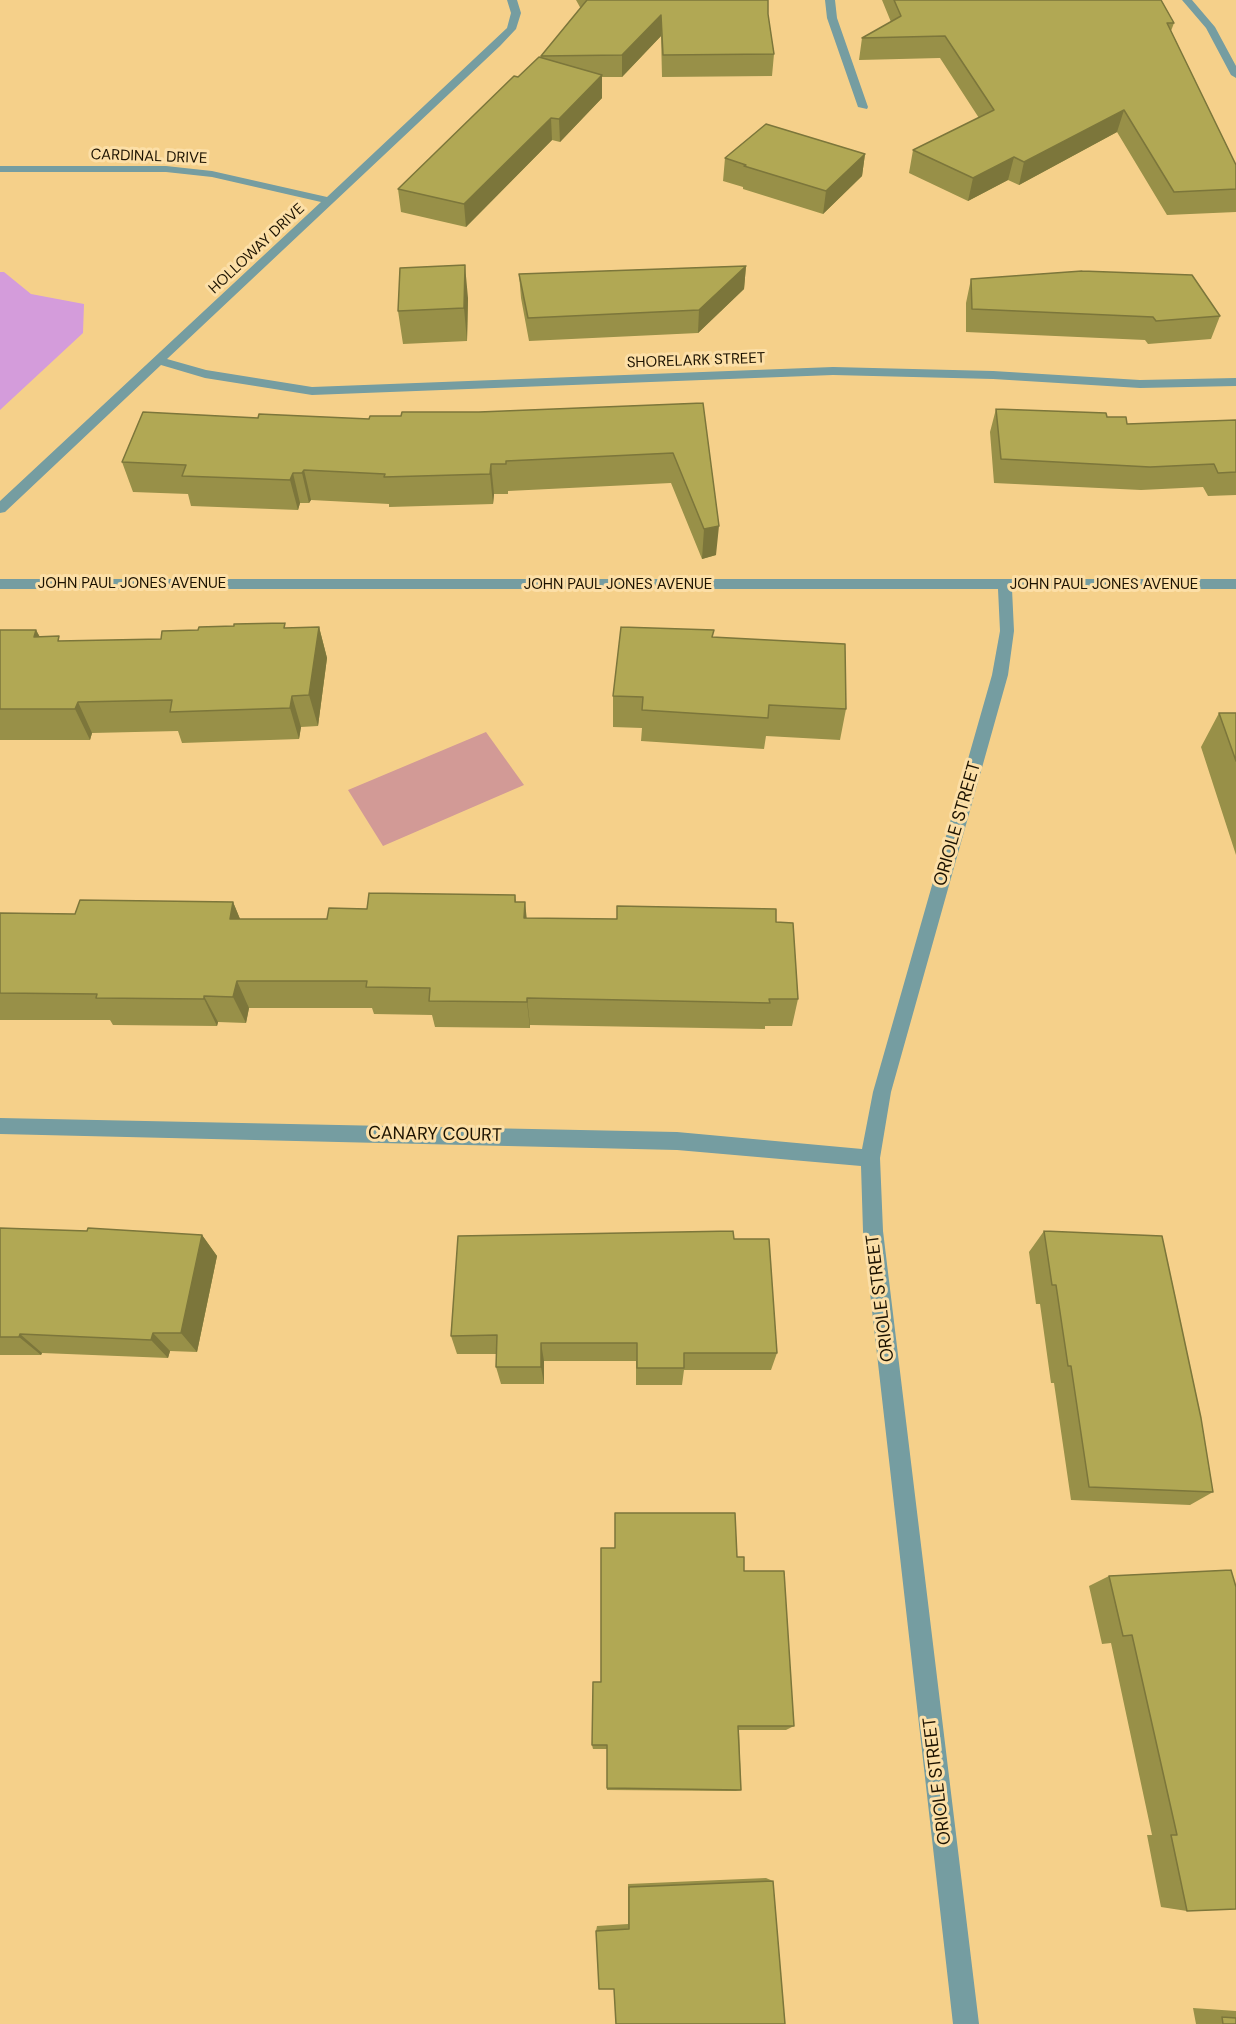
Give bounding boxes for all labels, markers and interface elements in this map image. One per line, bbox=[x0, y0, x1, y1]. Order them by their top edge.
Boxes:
street label: CARDINAL DRIVE bbox=[90, 146, 208, 168]
street label: HOLLOWAY DRIVE bbox=[205, 200, 309, 298]
street label: SHORELARK STREET bbox=[626, 350, 766, 372]
street label: JOHN PAUL JONES AVENUE bbox=[38, 575, 226, 593]
street label: JOHN PAUL JONES AVENUE bbox=[524, 576, 712, 594]
street label: JOHN PAUL JONES AVENUE bbox=[1010, 576, 1198, 594]
street label: ORIOLE STREET bbox=[930, 759, 986, 889]
street label: CANARY COURT bbox=[368, 1123, 502, 1147]
street label: ORIOLE STREET bbox=[862, 1233, 900, 1363]
street label: ORIOLE STREET bbox=[919, 1716, 957, 1846]

